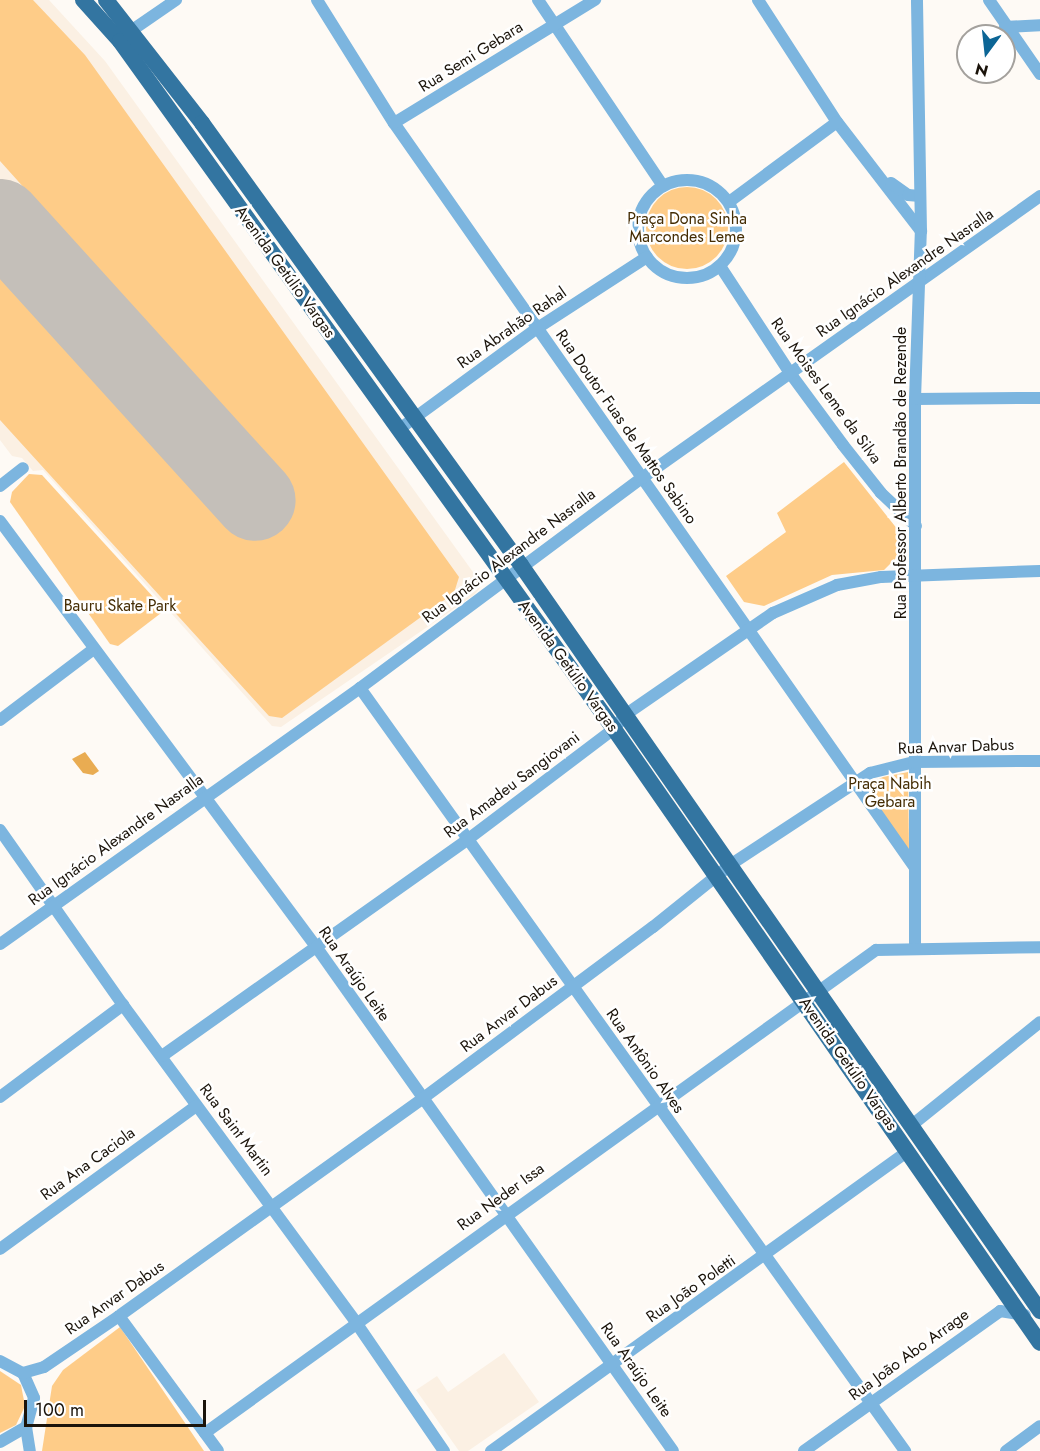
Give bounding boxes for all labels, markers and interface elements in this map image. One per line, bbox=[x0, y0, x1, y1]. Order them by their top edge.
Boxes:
street label: Rua Semi Gebara bbox=[415, 17, 527, 97]
north arrow bbox=[956, 24, 1016, 84]
text: N bbox=[973, 57, 991, 83]
street label: Avenida Getúlio Vargas bbox=[231, 202, 339, 342]
street label: Rua Ignácio Alexandre Nasralla bbox=[813, 204, 997, 342]
park label: Praça Dona Sinha Marcondes Leme bbox=[627, 209, 747, 247]
street label: Rua Abrahão Rahal bbox=[454, 283, 570, 373]
street label: Rua Moises Leme da Silva bbox=[767, 314, 885, 468]
street label: Rua Doutor Fuas de Mattos Sabino bbox=[551, 326, 701, 528]
street label: Rua Professor Alberto Brandão de Rezende bbox=[891, 327, 911, 619]
street label: Rua Ignácio Alexandre Nasralla bbox=[419, 485, 599, 627]
park label: Bauru Skate Park bbox=[64, 596, 176, 616]
street label: Avenida Getúlio Vargas bbox=[514, 596, 622, 736]
street label: Rua Amadeu Sangiovani bbox=[440, 728, 584, 842]
street label: Rua Anvar Dabus bbox=[898, 735, 1014, 759]
street label: Rua Ignácio Alexandre Nasralla bbox=[25, 770, 207, 910]
park label: Praça Nabih Gebara bbox=[848, 774, 932, 812]
street label: Rua Araújo Leite bbox=[314, 923, 394, 1025]
street label: Rua Anvar Dabus bbox=[457, 971, 561, 1057]
street label: Avenida Getúlio Vargas bbox=[795, 994, 901, 1134]
street label: Rua Antônio Alves bbox=[602, 1005, 688, 1117]
street label: Rua Saint Martin bbox=[195, 1080, 277, 1180]
street label: Rua Ana Caciola bbox=[37, 1123, 139, 1205]
street label: Rua Neder Issa bbox=[454, 1159, 548, 1235]
street label: Rua João Poletti bbox=[643, 1251, 739, 1327]
street label: Rua Anvar Dabus bbox=[62, 1257, 168, 1339]
street label: Rua João Abo Arrage bbox=[845, 1305, 973, 1405]
street label: Rua Araújo Leite bbox=[596, 1319, 676, 1421]
scale bar bbox=[27, 1388, 208, 1426]
text: 100 m bbox=[35, 1397, 84, 1423]

